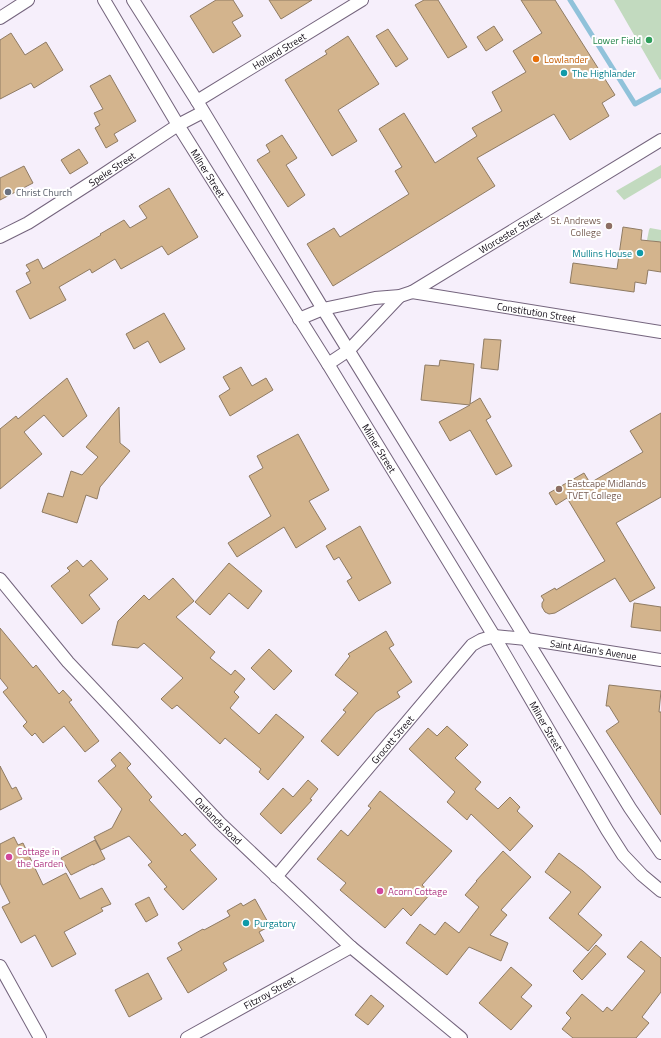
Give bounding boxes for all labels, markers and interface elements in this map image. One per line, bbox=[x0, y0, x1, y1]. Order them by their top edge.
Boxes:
street label: Holland Street bbox=[249, 28, 309, 73]
place label: Lower Field bbox=[593, 33, 641, 48]
marker: Lower Field bbox=[644, 35, 654, 45]
place label: Lowlander bbox=[544, 52, 589, 67]
marker: Lowlander bbox=[531, 54, 541, 64]
place label: The Highlander bbox=[572, 66, 636, 81]
marker: The Highlander bbox=[559, 68, 569, 78]
street label: Milner Street bbox=[187, 146, 229, 201]
street label: Speke Street bbox=[85, 148, 139, 190]
place label: Christ Church bbox=[16, 185, 72, 200]
marker: Christ Church bbox=[3, 187, 13, 197]
street label: Worcester Street bbox=[476, 207, 545, 257]
place label: St. Andrews College bbox=[551, 213, 601, 240]
marker: St. Andrews College bbox=[604, 221, 614, 231]
place label: Mullins House bbox=[572, 246, 632, 261]
marker: Mullins House bbox=[635, 248, 645, 258]
street label: Constitution Street bbox=[496, 298, 577, 326]
street label: Milner Street bbox=[359, 421, 400, 476]
place label: Eastcape Midlands TVET College bbox=[567, 476, 646, 503]
marker: Eastcape Midlands TVET College bbox=[554, 484, 564, 494]
street label: Saint Aidan's Avenue bbox=[549, 635, 638, 664]
street label: Milner Street bbox=[526, 698, 567, 754]
street label: Grocott Street bbox=[367, 712, 417, 767]
street label: Oatlands Road bbox=[192, 793, 246, 848]
place label: Cottage in the Garden bbox=[17, 844, 63, 871]
marker: Cottage in the Garden bbox=[4, 852, 14, 862]
place label: Acorn Cottage bbox=[388, 884, 447, 899]
marker: Acorn Cottage bbox=[375, 886, 385, 896]
place label: Purgatory bbox=[254, 916, 296, 931]
marker: Purgatory bbox=[241, 918, 251, 928]
street label: Fitzroy Street bbox=[241, 972, 298, 1013]

